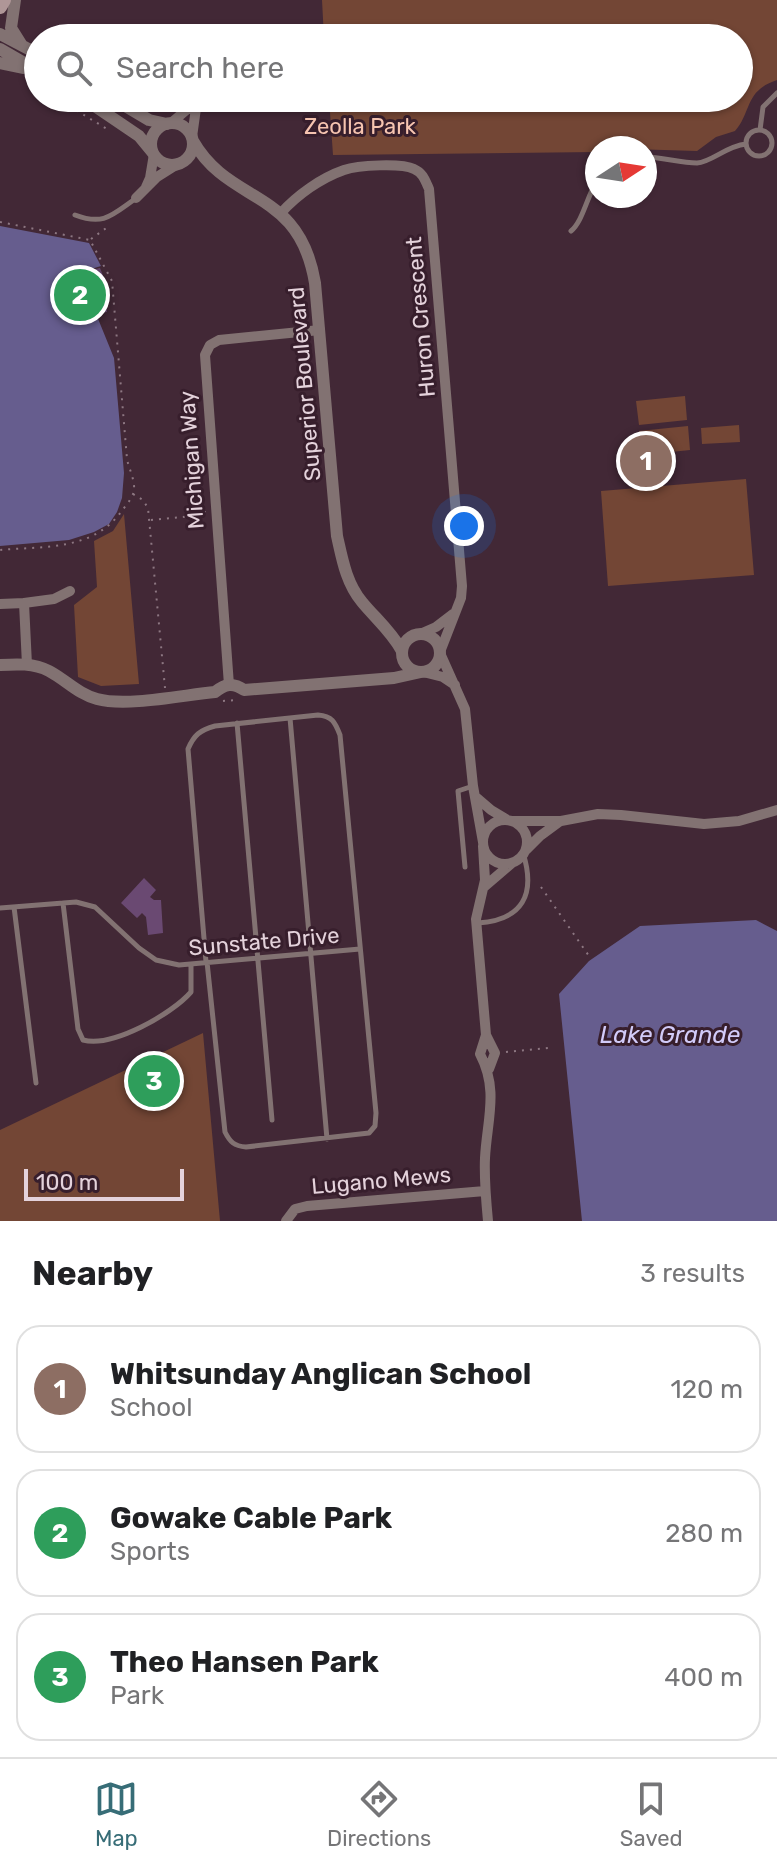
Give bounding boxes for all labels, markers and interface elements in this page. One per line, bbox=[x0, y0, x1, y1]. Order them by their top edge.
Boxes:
search box bbox=[24, 24, 753, 112]
icon: search bbox=[52, 46, 96, 90]
text: Search here bbox=[116, 50, 284, 86]
park label: Zeolla Park bbox=[304, 113, 417, 140]
north arrow bbox=[585, 136, 657, 208]
street label: Huron Crescent bbox=[400, 235, 441, 398]
pin: 2 bbox=[54, 265, 106, 325]
street label: Superior Boulevard bbox=[283, 286, 326, 482]
street label: Michigan Way bbox=[173, 390, 210, 530]
pin: 1 bbox=[620, 431, 672, 491]
your location bbox=[444, 506, 484, 546]
street label: Sunstate Drive bbox=[187, 921, 341, 962]
water label: Lake Grande bbox=[600, 1021, 740, 1049]
pin: 3 bbox=[128, 1051, 180, 1111]
street label: Lugano Mews bbox=[310, 1161, 452, 1200]
scale bar bbox=[24, 1165, 184, 1201]
text: 100 m bbox=[36, 1169, 98, 1196]
text: Nearby bbox=[32, 1253, 153, 1294]
text: 3 results bbox=[640, 1258, 745, 1289]
text: Whitsunday Anglican School bbox=[110, 1356, 531, 1392]
text: 1 bbox=[54, 1374, 66, 1405]
text: 120 m bbox=[671, 1374, 743, 1405]
text: School bbox=[110, 1392, 193, 1423]
text: Gowake Cable Park bbox=[110, 1500, 392, 1536]
text: 2 bbox=[52, 1518, 68, 1549]
text: 280 m bbox=[665, 1518, 743, 1549]
text: Sports bbox=[110, 1536, 190, 1567]
text: Theo Hansen Park bbox=[110, 1644, 379, 1680]
text: 3 bbox=[51, 1662, 69, 1693]
text: 400 m bbox=[664, 1662, 743, 1693]
text: Park bbox=[110, 1680, 164, 1711]
tab: Map bbox=[94, 1777, 138, 1852]
tab: Directions bbox=[327, 1777, 431, 1852]
tab: Saved bbox=[620, 1777, 683, 1852]

